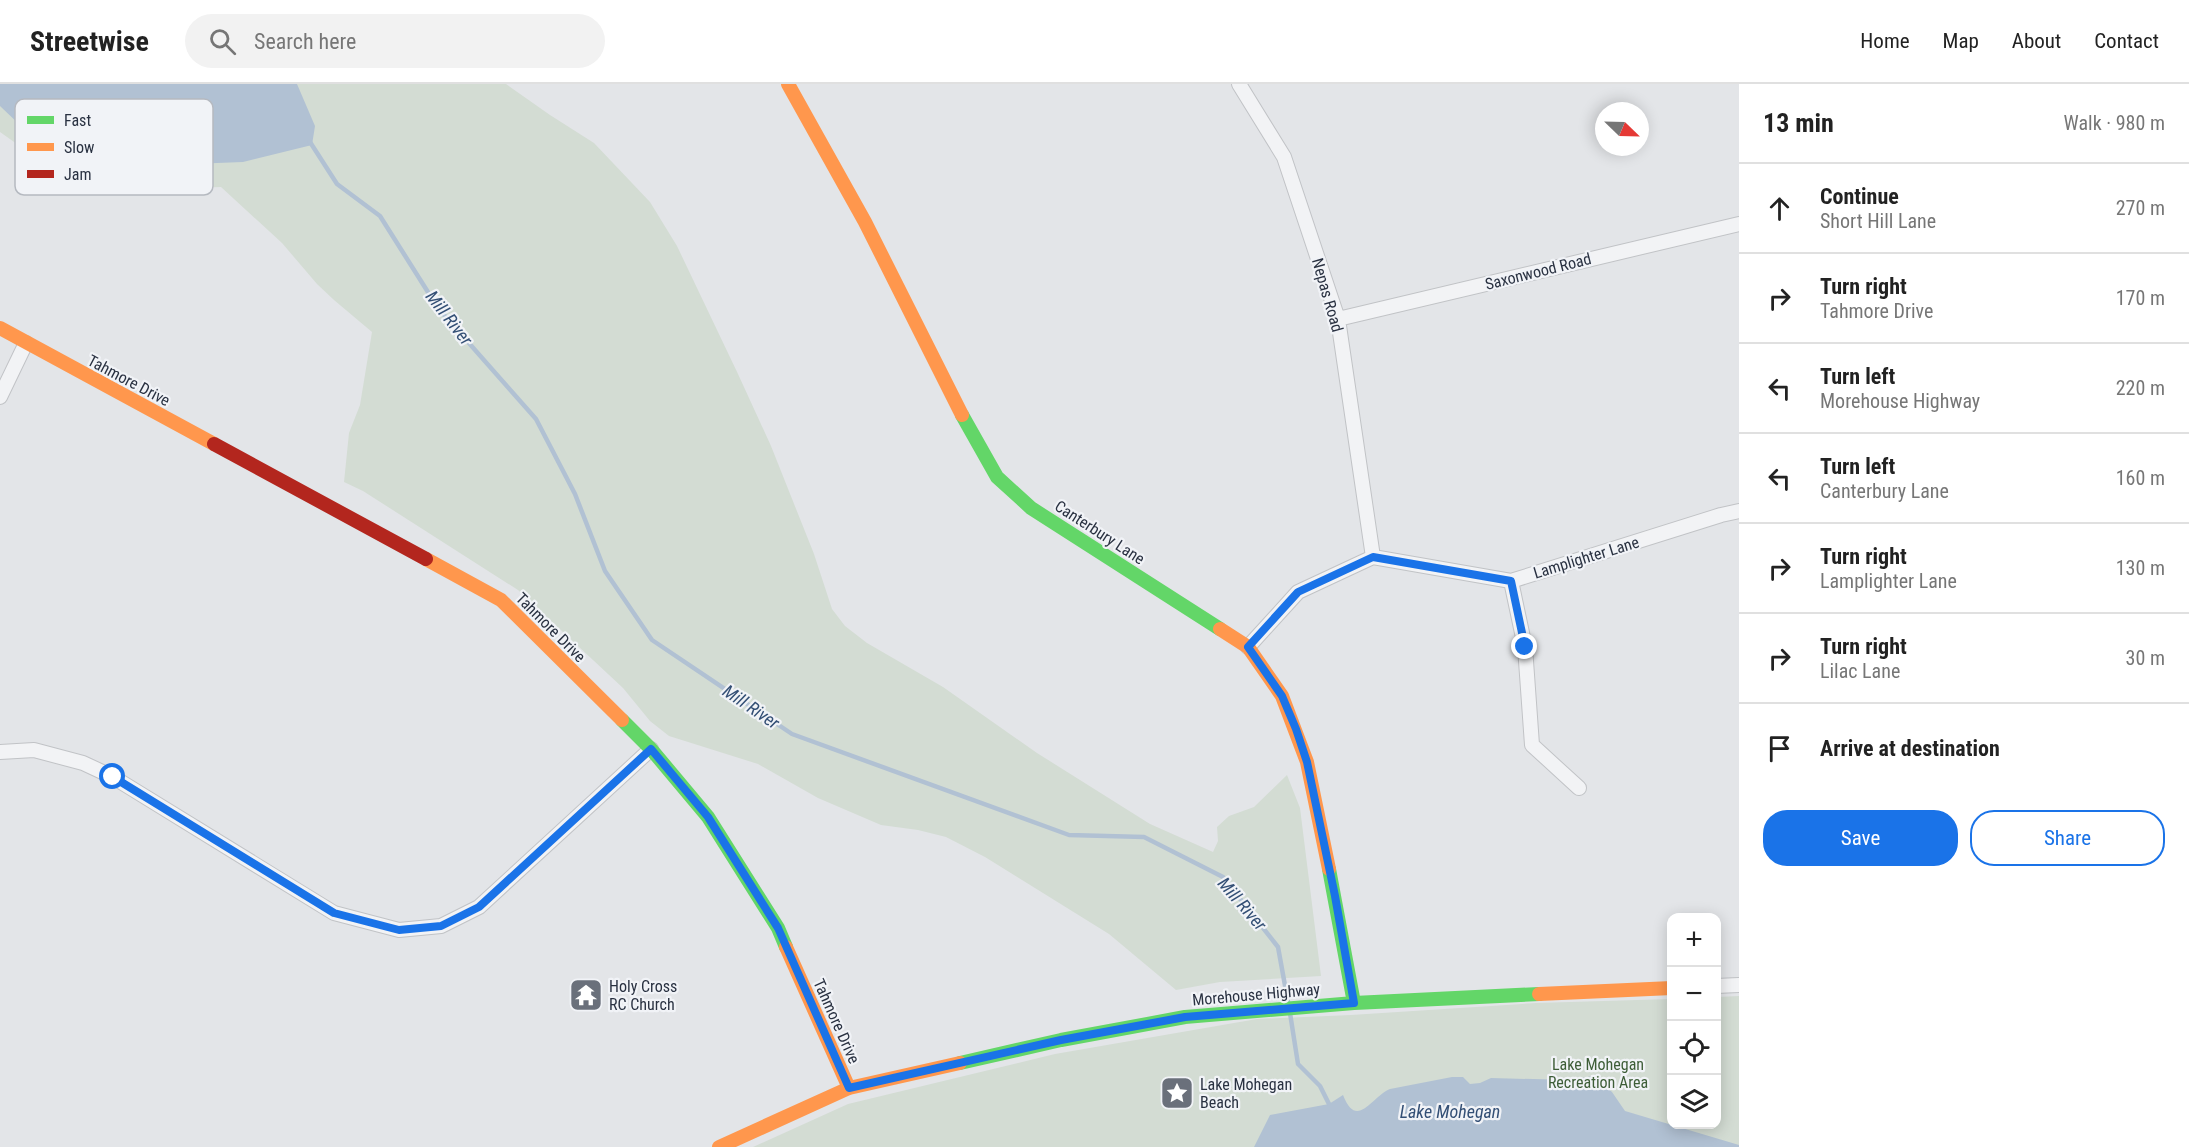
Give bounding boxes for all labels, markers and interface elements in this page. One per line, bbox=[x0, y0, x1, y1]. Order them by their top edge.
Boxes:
search box bbox=[185, 14, 605, 68]
text: Streetwise bbox=[30, 25, 149, 58]
icon: search bbox=[206, 25, 239, 58]
text: Search here bbox=[254, 29, 356, 54]
text: Home bbox=[1860, 29, 1910, 53]
text: Map bbox=[1943, 29, 1979, 53]
text: About bbox=[2012, 29, 2061, 53]
text: Contact bbox=[2094, 29, 2159, 53]
legend bbox=[15, 99, 213, 195]
north arrow bbox=[1595, 102, 1649, 156]
text: 13 min bbox=[1763, 108, 1834, 138]
text: Fast bbox=[64, 111, 91, 130]
text: Walk · 980 m bbox=[2064, 111, 2165, 135]
text: Slow bbox=[64, 138, 94, 157]
text: Jam bbox=[64, 165, 91, 184]
text: Continue bbox=[1820, 184, 1899, 209]
icon: ahead bbox=[1763, 192, 1796, 225]
text: 270 m bbox=[2116, 196, 2165, 220]
text: Short Hill Lane bbox=[1820, 209, 1936, 233]
street label: Saxonwood Road bbox=[1483, 249, 1593, 294]
street label: Nepas Road bbox=[1308, 256, 1347, 334]
text: Turn right bbox=[1820, 274, 1907, 299]
icon: right bbox=[1763, 282, 1796, 315]
water label: Mill River bbox=[422, 286, 478, 350]
text: 170 m bbox=[2116, 286, 2165, 310]
text: Tahmore Drive bbox=[1820, 299, 1933, 323]
street label: Tahmore Drive bbox=[84, 351, 173, 410]
text: Turn left bbox=[1820, 364, 1895, 389]
icon: left bbox=[1763, 372, 1796, 405]
text: 220 m bbox=[2116, 376, 2165, 400]
text: Morehouse Highway bbox=[1820, 389, 1980, 413]
text: Turn left bbox=[1820, 454, 1895, 479]
icon: left bbox=[1763, 462, 1796, 495]
text: 160 m bbox=[2116, 466, 2165, 490]
text: Canterbury Lane bbox=[1820, 479, 1949, 503]
street label: Canterbury Lane bbox=[1051, 496, 1148, 568]
street label: Lamplighter Lane bbox=[1531, 532, 1641, 583]
text: Turn right bbox=[1820, 544, 1907, 569]
icon: right bbox=[1763, 552, 1796, 585]
text: 130 m bbox=[2116, 556, 2165, 580]
text: Lamplighter Lane bbox=[1820, 569, 1957, 593]
street label: Tahmore Drive bbox=[512, 589, 589, 666]
route end bbox=[1511, 633, 1537, 659]
text: Turn right bbox=[1820, 634, 1907, 659]
icon: right bbox=[1763, 642, 1796, 675]
text: 30 m bbox=[2126, 646, 2165, 670]
text: Lilac Lane bbox=[1820, 659, 1900, 683]
water label: Mill River bbox=[719, 680, 784, 733]
icon: arrive bbox=[1763, 732, 1796, 765]
text: Arrive at destination bbox=[1820, 736, 2000, 761]
route start bbox=[99, 763, 125, 789]
button: Save bbox=[1763, 810, 1958, 866]
button: Share bbox=[1970, 810, 2165, 866]
water label: Mill River bbox=[1214, 873, 1272, 935]
map controls bbox=[1667, 913, 1721, 1129]
button: + bbox=[1667, 913, 1721, 967]
button: − bbox=[1667, 967, 1721, 1021]
street label: Tahmore Drive bbox=[809, 976, 864, 1067]
temple icon: Holy Cross RC Church bbox=[568, 977, 604, 1013]
place label: Holy Cross RC Church bbox=[609, 977, 677, 1014]
street label: Morehouse Highway bbox=[1191, 979, 1321, 1010]
button: locate bbox=[1667, 1021, 1721, 1075]
park label: Lake Mohegan Recreation Area bbox=[1548, 1055, 1648, 1092]
place icon: Lake Mohegan Beach bbox=[1159, 1075, 1195, 1111]
place label: Lake Mohegan Beach bbox=[1200, 1075, 1292, 1112]
button: layers bbox=[1667, 1075, 1721, 1129]
water label: Lake Mohegan bbox=[1400, 1101, 1500, 1122]

